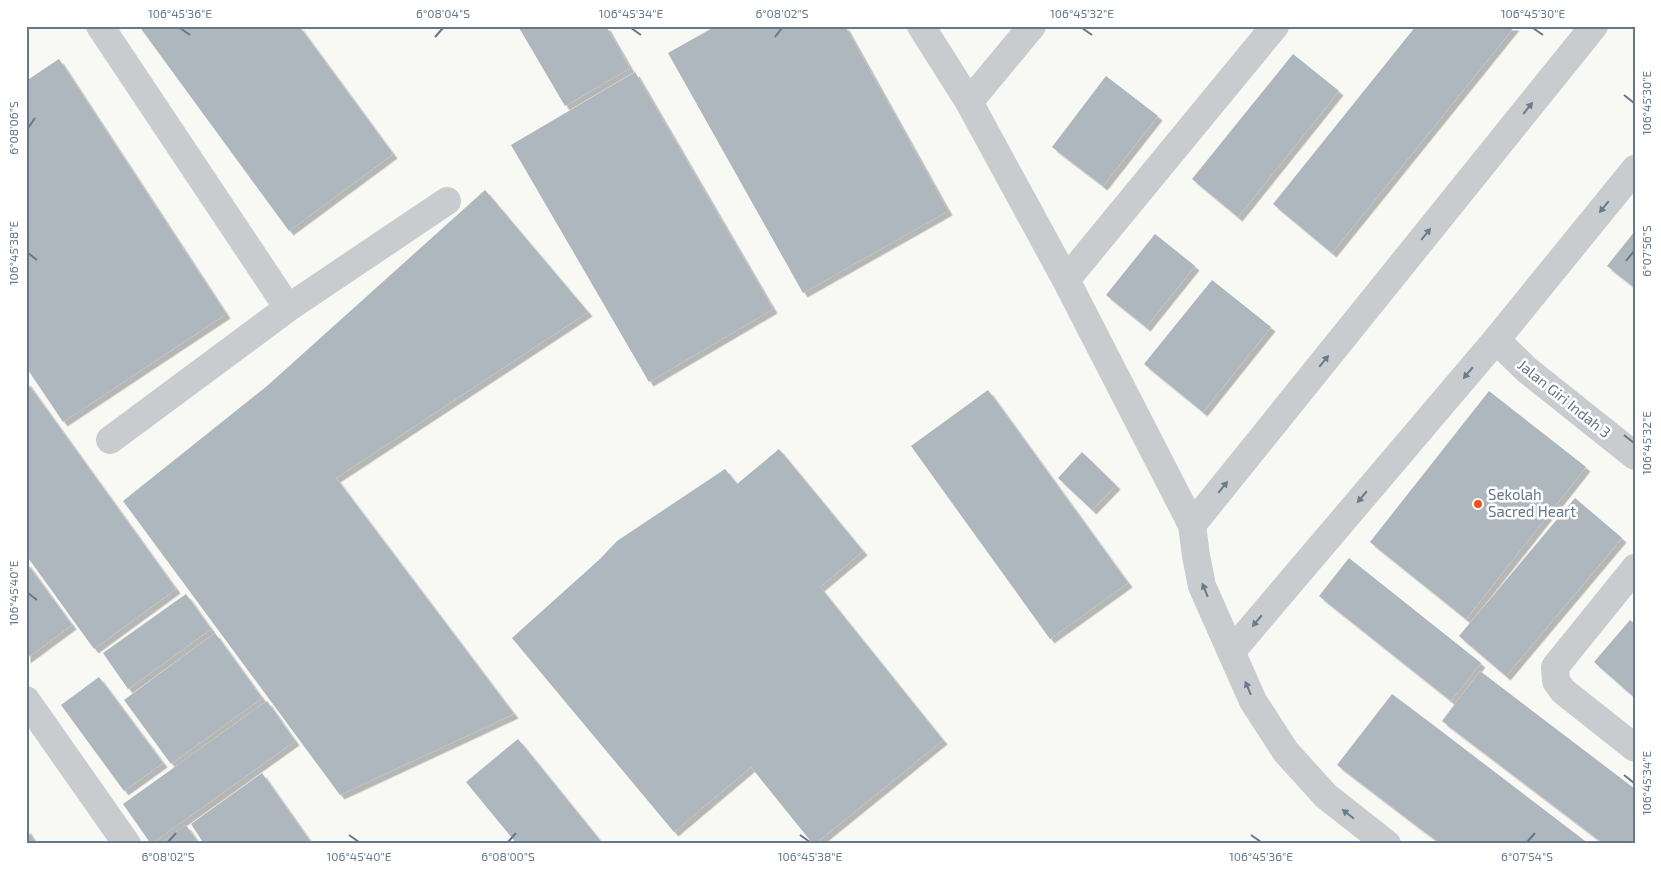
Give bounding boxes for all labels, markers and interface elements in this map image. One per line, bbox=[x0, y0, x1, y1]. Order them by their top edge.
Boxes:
text: 106°45'36"E bbox=[148, 6, 212, 20]
text: 6°08'04"S bbox=[416, 6, 470, 20]
text: 106°45'34"E bbox=[599, 6, 664, 20]
text: 6°08'02"S bbox=[755, 6, 809, 20]
text: 106°45'32"E bbox=[1050, 6, 1114, 20]
text: 106°45'30"E bbox=[1501, 6, 1565, 20]
text: 106°45'30"E bbox=[1639, 71, 1653, 135]
text: 6°08'06"S bbox=[6, 101, 20, 155]
one-way arrow bbox=[1523, 102, 1534, 115]
one-way arrow bbox=[1598, 200, 1609, 213]
text: 106°45'38"E bbox=[6, 220, 20, 285]
text: 6°07'56"S bbox=[1639, 225, 1653, 277]
one-way arrow bbox=[1421, 228, 1432, 241]
one-way arrow bbox=[1319, 355, 1330, 368]
street label: Jalan Giri Indah 3 bbox=[1515, 355, 1615, 441]
one-way arrow bbox=[1462, 366, 1473, 379]
text: 106°45'32"E bbox=[1639, 411, 1653, 475]
one-way arrow bbox=[1217, 481, 1228, 494]
place label: Sekolah Sacred Heart bbox=[1488, 485, 1576, 520]
one-way arrow bbox=[1357, 490, 1368, 503]
marker: Sekolah Sacred Heart bbox=[1472, 498, 1484, 510]
text: 106°45'40"E bbox=[6, 560, 20, 625]
one-way arrow bbox=[1200, 583, 1208, 598]
one-way arrow bbox=[1252, 614, 1263, 627]
one-way arrow bbox=[1244, 680, 1252, 695]
text: 106°45'34"E bbox=[1639, 750, 1653, 815]
one-way arrow bbox=[1342, 808, 1355, 819]
text: 6°08'02"S bbox=[141, 849, 195, 863]
text: 106°45'40"E bbox=[327, 849, 392, 863]
text: 6°08'00"S bbox=[481, 849, 535, 863]
text: 106°45'38"E bbox=[778, 849, 843, 863]
text: 106°45'36"E bbox=[1229, 849, 1293, 863]
text: 6°07'54"S bbox=[1501, 849, 1553, 863]

